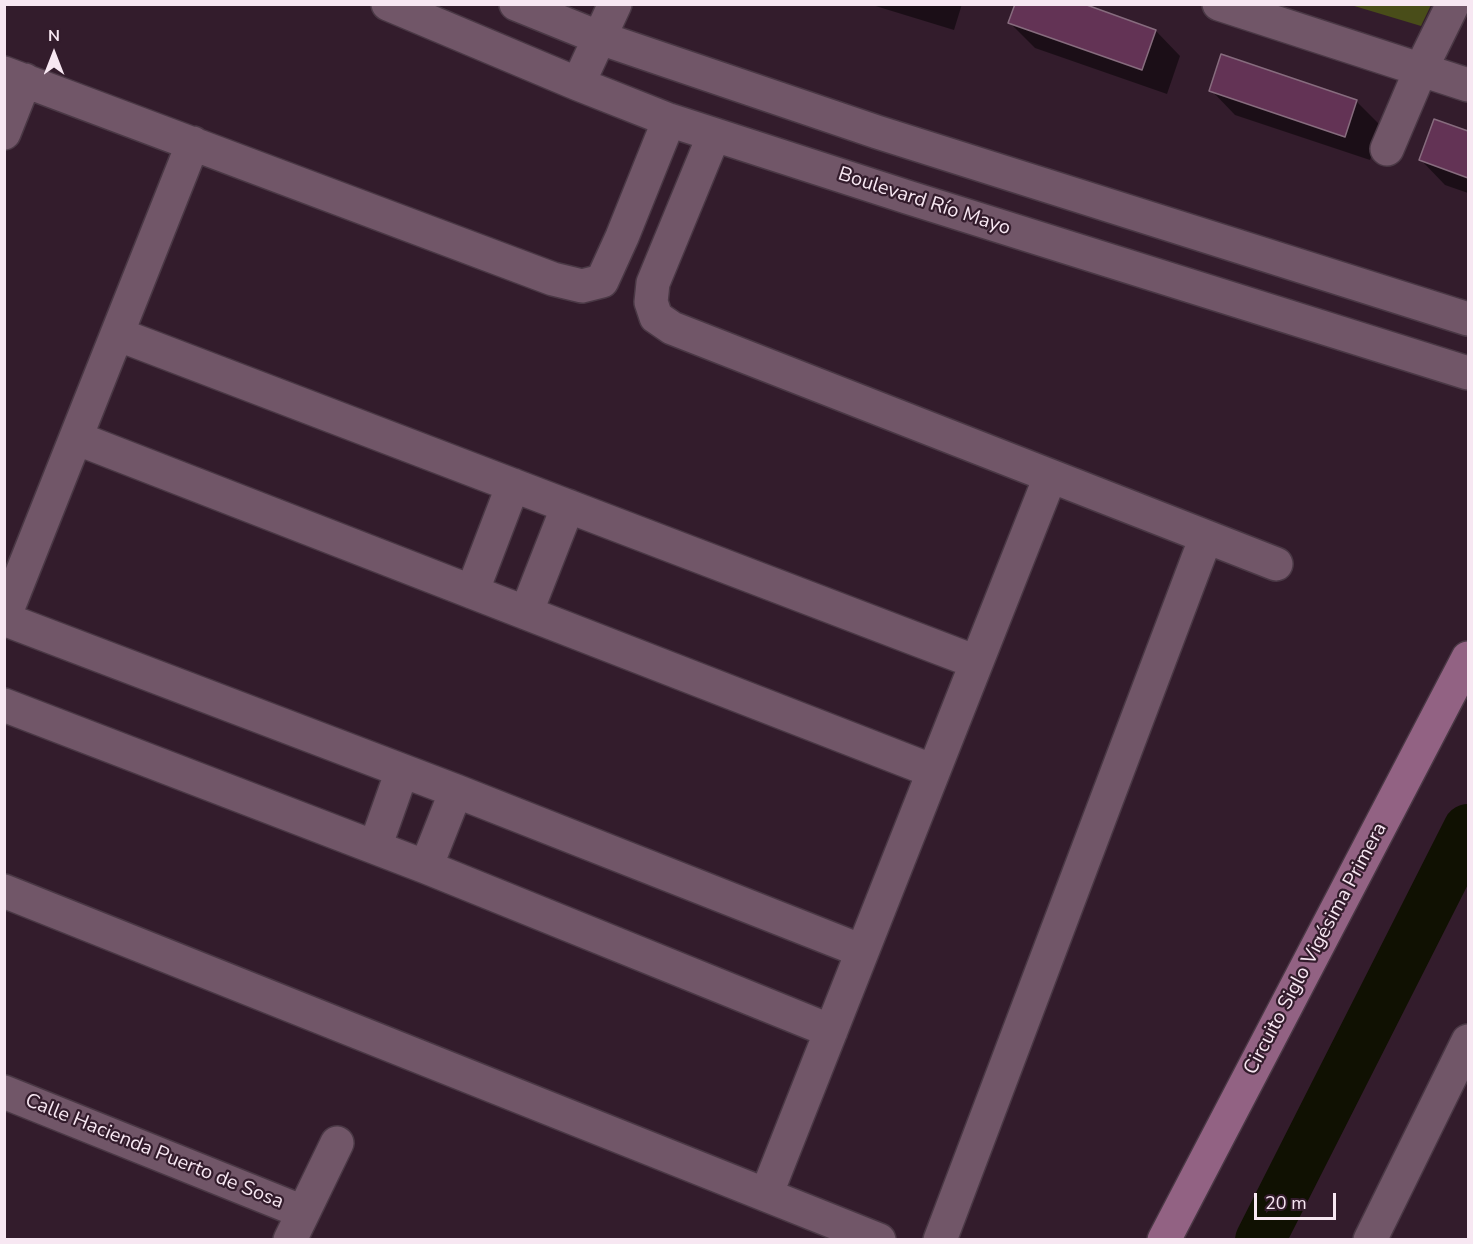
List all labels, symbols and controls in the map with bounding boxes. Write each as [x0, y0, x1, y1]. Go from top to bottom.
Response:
north arrow [24, 24, 84, 84]
text: N [48, 25, 60, 47]
street label: Boulevard Río Mayo [835, 163, 1013, 241]
street label: Circuito Siglo Vigésima Primera [1239, 819, 1393, 1079]
street label: Calle Hacienda Puerto de Sosa [21, 1089, 287, 1215]
scale bar [1257, 1181, 1340, 1219]
text: 20 m [1265, 1191, 1307, 1215]

